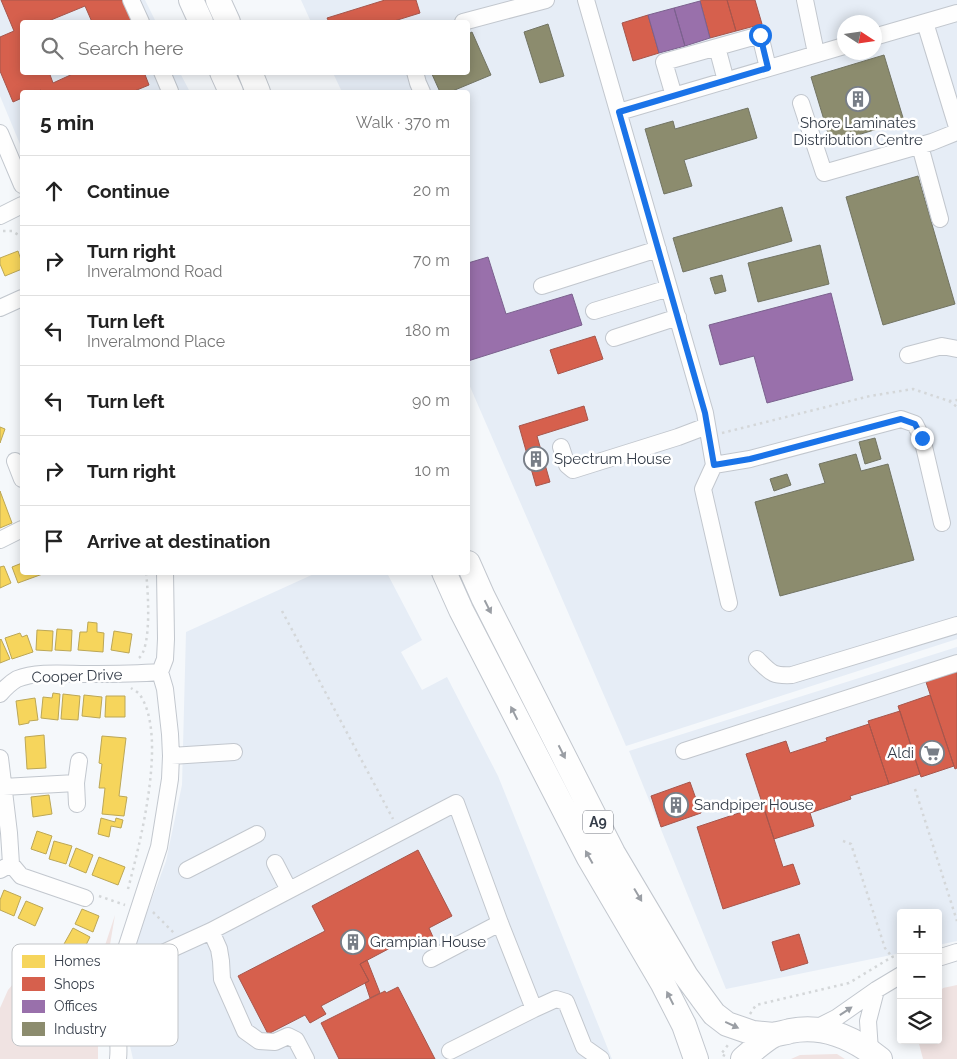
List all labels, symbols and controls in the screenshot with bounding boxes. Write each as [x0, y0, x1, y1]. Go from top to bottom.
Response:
north arrow [837, 15, 882, 60]
search box [20, 20, 470, 75]
route start [749, 24, 772, 47]
icon: search [38, 34, 66, 62]
text: Search here [78, 37, 184, 59]
building icon: Shore Laminates Distribution Centre [845, 86, 871, 112]
text: 5 min [40, 110, 94, 135]
text: Walk · 370 m [356, 113, 450, 132]
place label: Shore Laminates Distribution Centre [793, 114, 923, 149]
icon: ahead [40, 177, 68, 205]
text: Continue [87, 180, 170, 202]
text: 20 m [413, 181, 450, 200]
text: Turn right [87, 240, 176, 262]
icon: right [40, 247, 68, 275]
text: 70 m [413, 251, 450, 270]
text: Inveralmond Road [87, 262, 222, 281]
text: Turn left [87, 310, 164, 332]
icon: left [40, 317, 68, 345]
text: 180 m [405, 321, 450, 340]
text: Inveralmond Place [87, 332, 225, 351]
icon: left [40, 387, 68, 415]
text: Turn left [87, 390, 164, 412]
text: 90 m [412, 391, 450, 410]
route end [911, 427, 934, 450]
building icon: Spectrum House [523, 446, 549, 472]
place label: Spectrum House [554, 450, 671, 468]
icon: right [40, 457, 68, 485]
text: Turn right [87, 460, 176, 482]
text: 10 m [415, 461, 450, 480]
icon: arrive [40, 527, 68, 555]
text: Arrive at destination [87, 530, 271, 552]
one-way arrow [484, 600, 492, 614]
street label: Cooper Drive [31, 665, 123, 687]
one-way arrow [510, 706, 518, 720]
supermarket icon: Aldi [919, 740, 945, 766]
place label: Aldi [887, 744, 914, 762]
one-way arrow [558, 745, 566, 759]
building icon: Sandpiper House [663, 792, 689, 818]
place label: Sandpiper House [694, 796, 814, 814]
road number: A9 [583, 810, 613, 834]
one-way arrow [585, 850, 593, 865]
one-way arrow [634, 889, 643, 902]
map controls [897, 909, 942, 1044]
button: + [897, 909, 942, 954]
building icon: Grampian House [340, 929, 366, 955]
place label: Grampian House [370, 933, 486, 951]
legend [12, 944, 178, 1046]
text: Homes [54, 953, 101, 969]
button: − [897, 954, 942, 999]
text: Shops [54, 976, 95, 992]
one-way arrow [666, 991, 674, 1005]
text: Offices [54, 998, 98, 1014]
button: layers [897, 999, 942, 1044]
one-way arrow [839, 1006, 852, 1016]
text: Industry [54, 1021, 107, 1037]
one-way arrow [725, 1022, 739, 1030]

